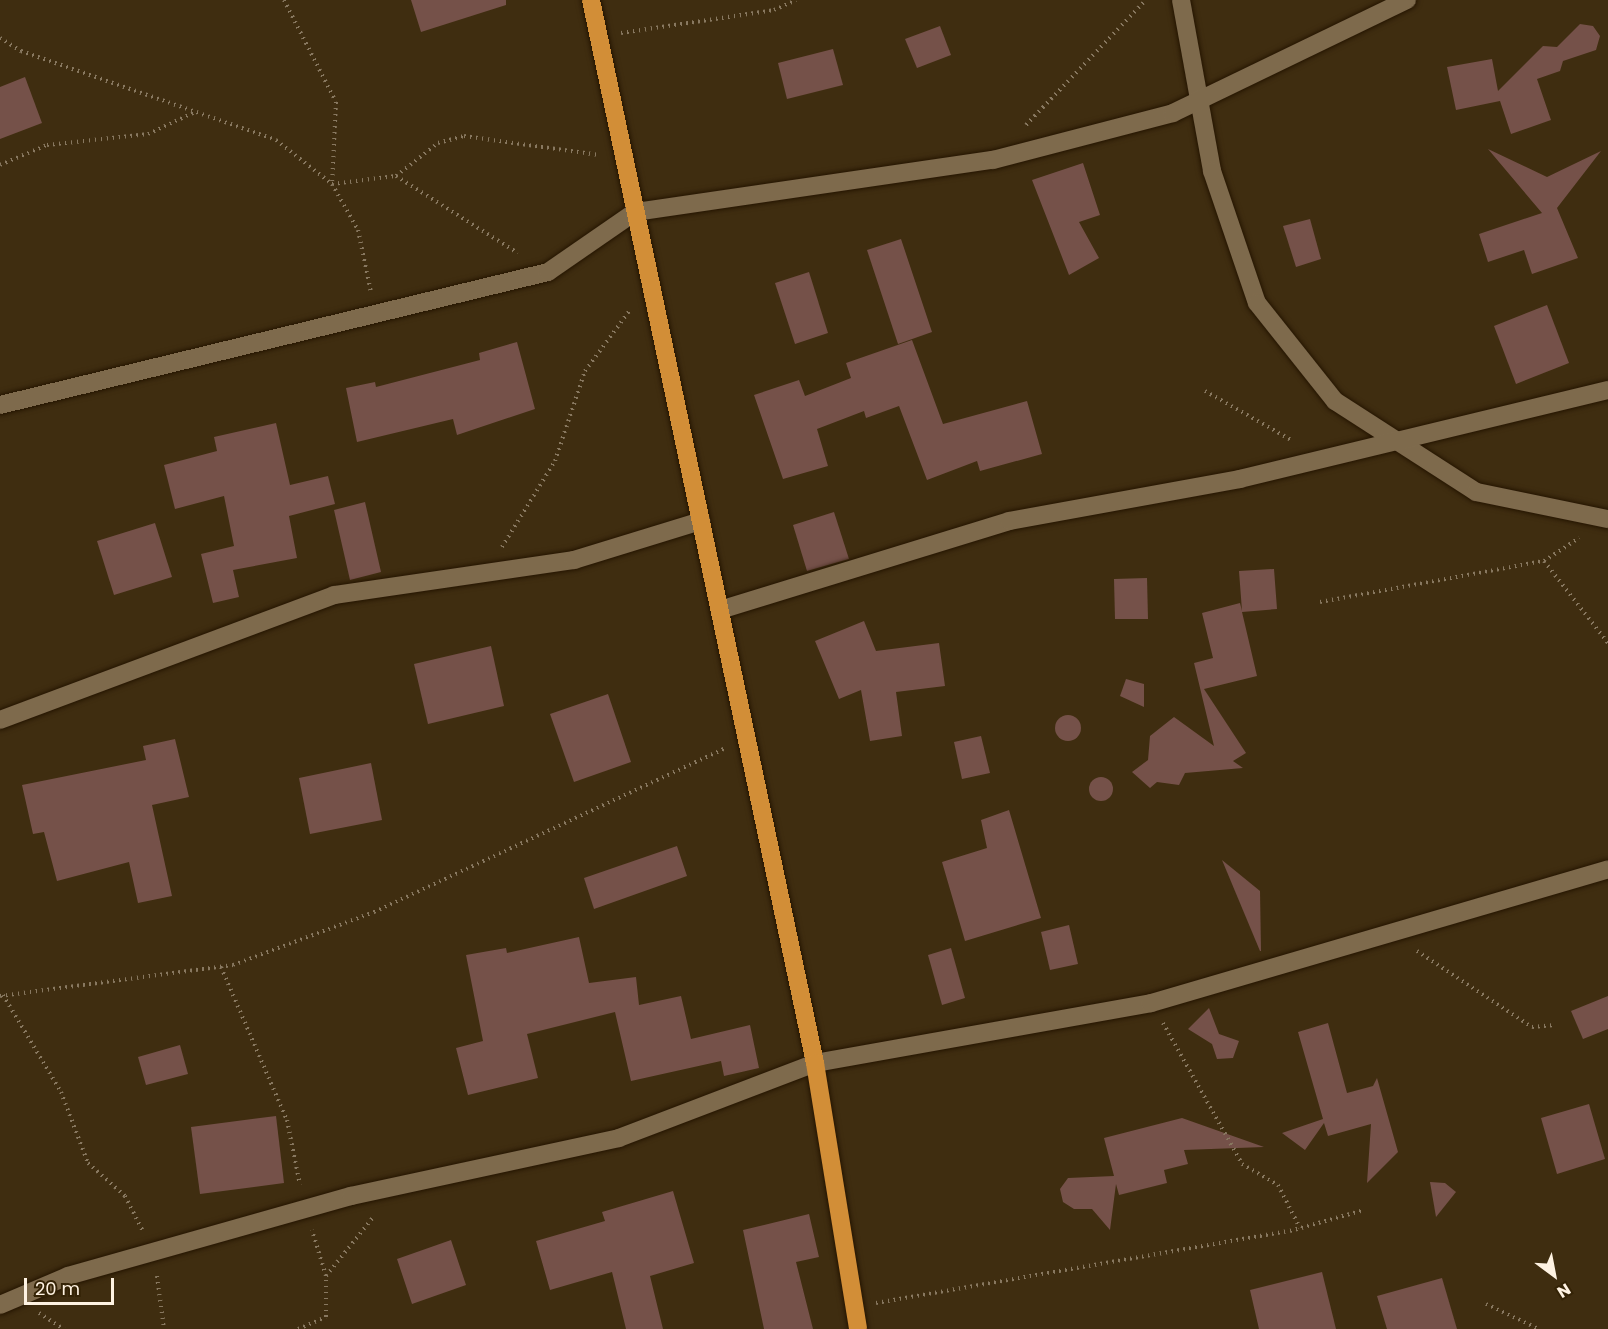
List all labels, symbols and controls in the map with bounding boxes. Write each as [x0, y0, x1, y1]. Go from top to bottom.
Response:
north arrow [1524, 1245, 1584, 1305]
scale bar [27, 1266, 117, 1304]
text: 20 m [35, 1276, 80, 1301]
text: N [1553, 1278, 1575, 1304]

